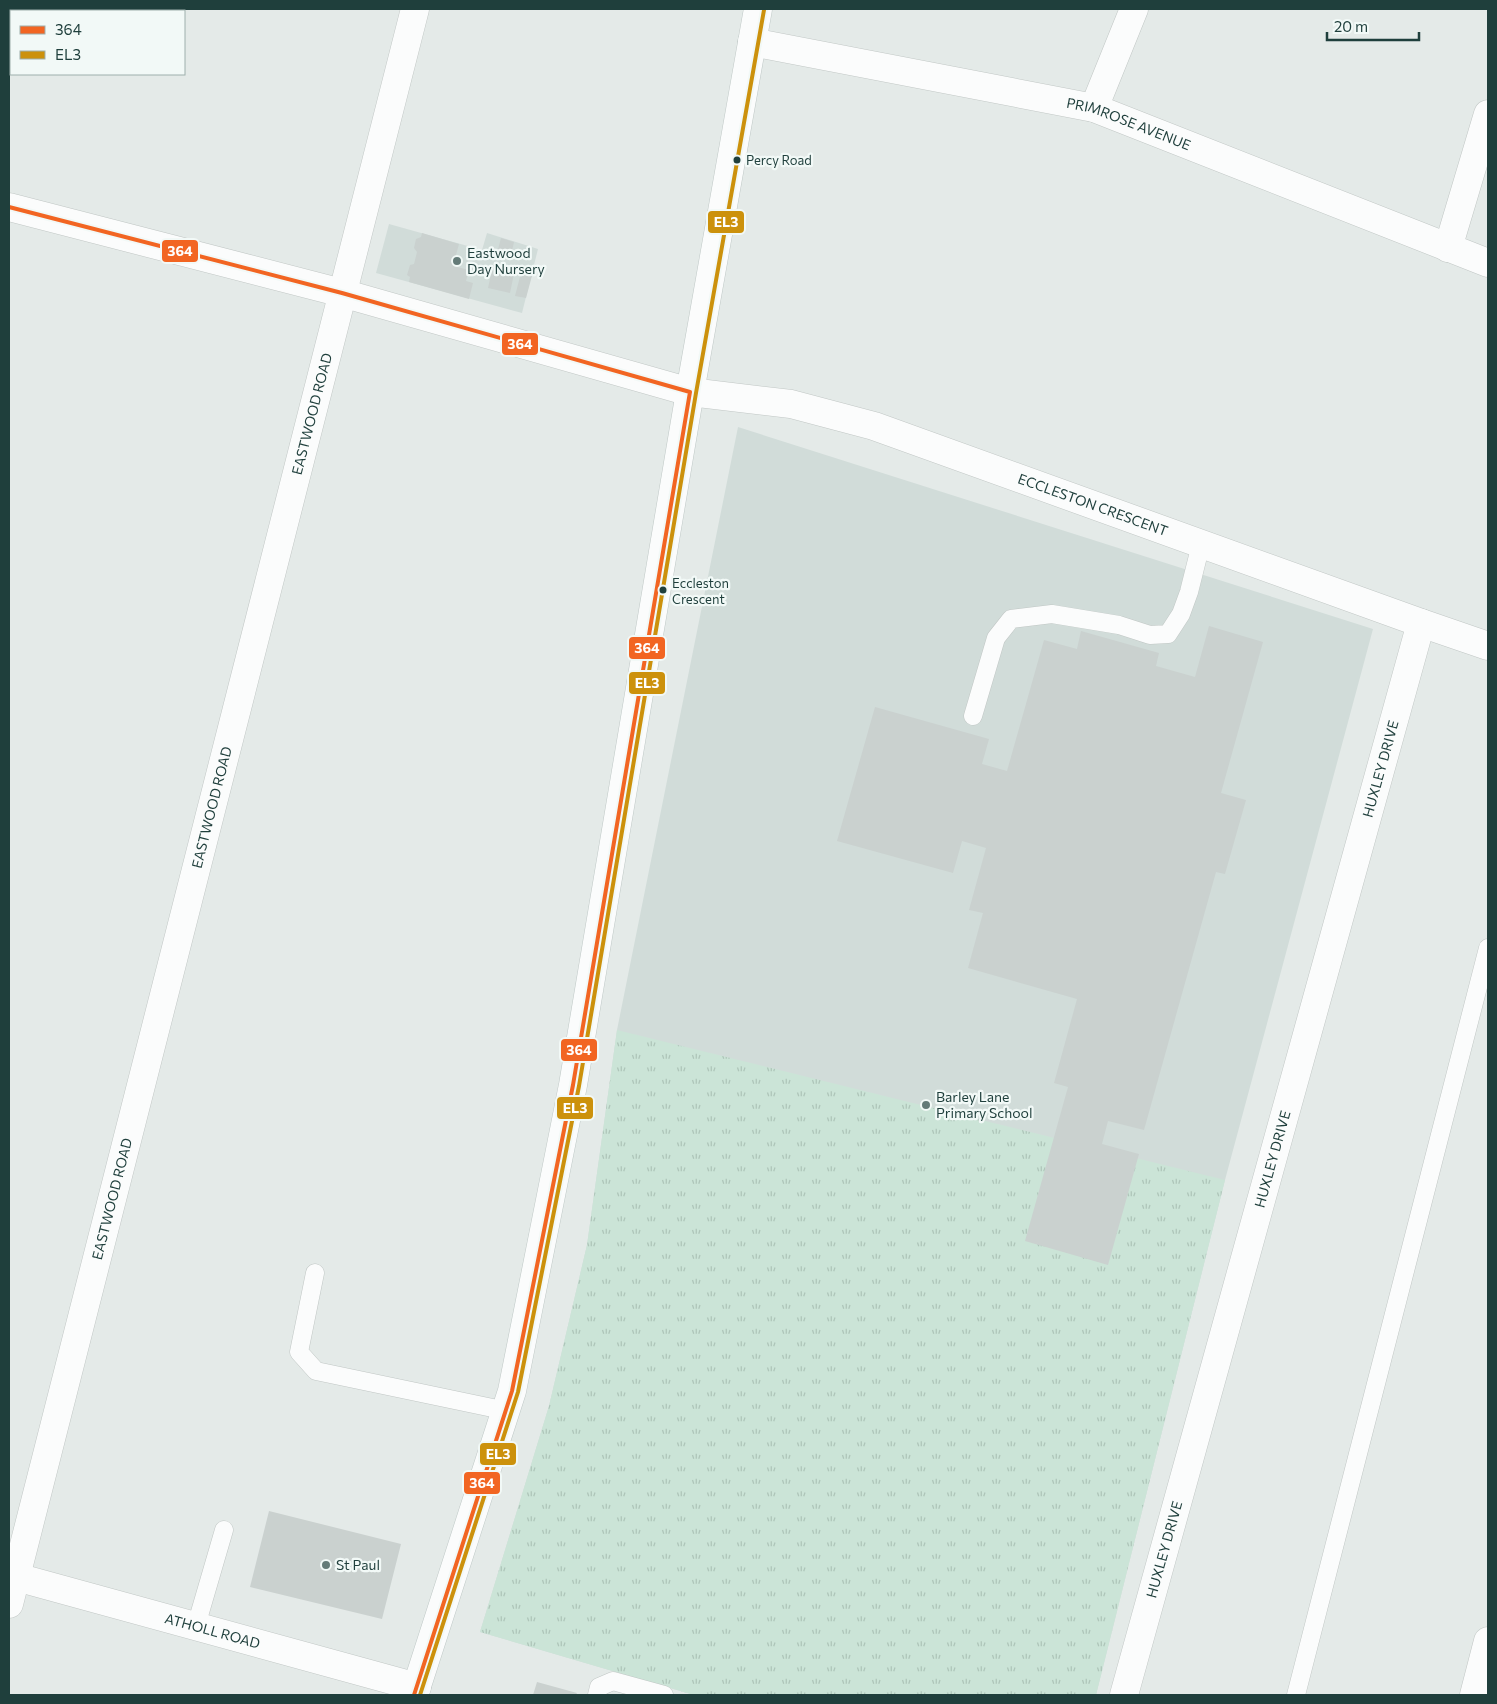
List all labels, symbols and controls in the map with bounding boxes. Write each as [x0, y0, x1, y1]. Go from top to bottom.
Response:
legend [10, 10, 185, 75]
scale bar [1327, 10, 1420, 42]
text: 20 m [1334, 17, 1368, 35]
text: 364 [55, 20, 82, 38]
text: EL3 [55, 45, 81, 63]
street label: PRIMROSE AVENUE [1065, 94, 1193, 153]
place label: Percy Road [746, 152, 812, 168]
marker: Percy Road [732, 155, 742, 165]
line badge: EL3 [707, 210, 745, 234]
text: EL3 [714, 213, 738, 230]
line badge: 364 [161, 239, 199, 263]
text: 364 [167, 242, 193, 259]
place label: Eastwood Day Nursery [467, 244, 545, 277]
marker: Eastwood Day Nursery [451, 255, 463, 267]
line badge: 364 [501, 332, 539, 356]
text: 364 [507, 335, 533, 352]
street label: EASTWOOD ROAD [288, 351, 335, 477]
street label: ECCLESTON CRESCENT [1016, 470, 1170, 539]
place label: Eccleston Crescent [672, 575, 729, 607]
marker: Eccleston Crescent [658, 585, 668, 595]
line badge: 364 [628, 636, 666, 660]
text: 364 [634, 639, 660, 656]
line badge: EL3 [628, 671, 666, 695]
text: EL3 [635, 674, 659, 691]
street label: HUXLEY DRIVE [1359, 718, 1402, 819]
street label: EASTWOOD ROAD [188, 745, 235, 870]
line badge: 364 [560, 1038, 598, 1062]
text: 364 [566, 1041, 592, 1058]
place label: Barley Lane Primary School [936, 1088, 1032, 1121]
line badge: EL3 [556, 1096, 594, 1120]
text: EL3 [563, 1099, 587, 1116]
marker: Barley Lane Primary School [920, 1099, 932, 1111]
street label: HUXLEY DRIVE [1250, 1109, 1294, 1209]
street label: EASTWOOD ROAD [88, 1136, 135, 1262]
line badge: EL3 [479, 1442, 517, 1466]
text: EL3 [486, 1445, 510, 1462]
line badge: 364 [463, 1471, 501, 1495]
text: 364 [469, 1474, 495, 1491]
street label: HUXLEY DRIVE [1142, 1499, 1185, 1600]
place label: St Paul [336, 1556, 380, 1573]
marker: St Paul [320, 1559, 332, 1571]
street label: ATHOLL ROAD [163, 1609, 262, 1652]

